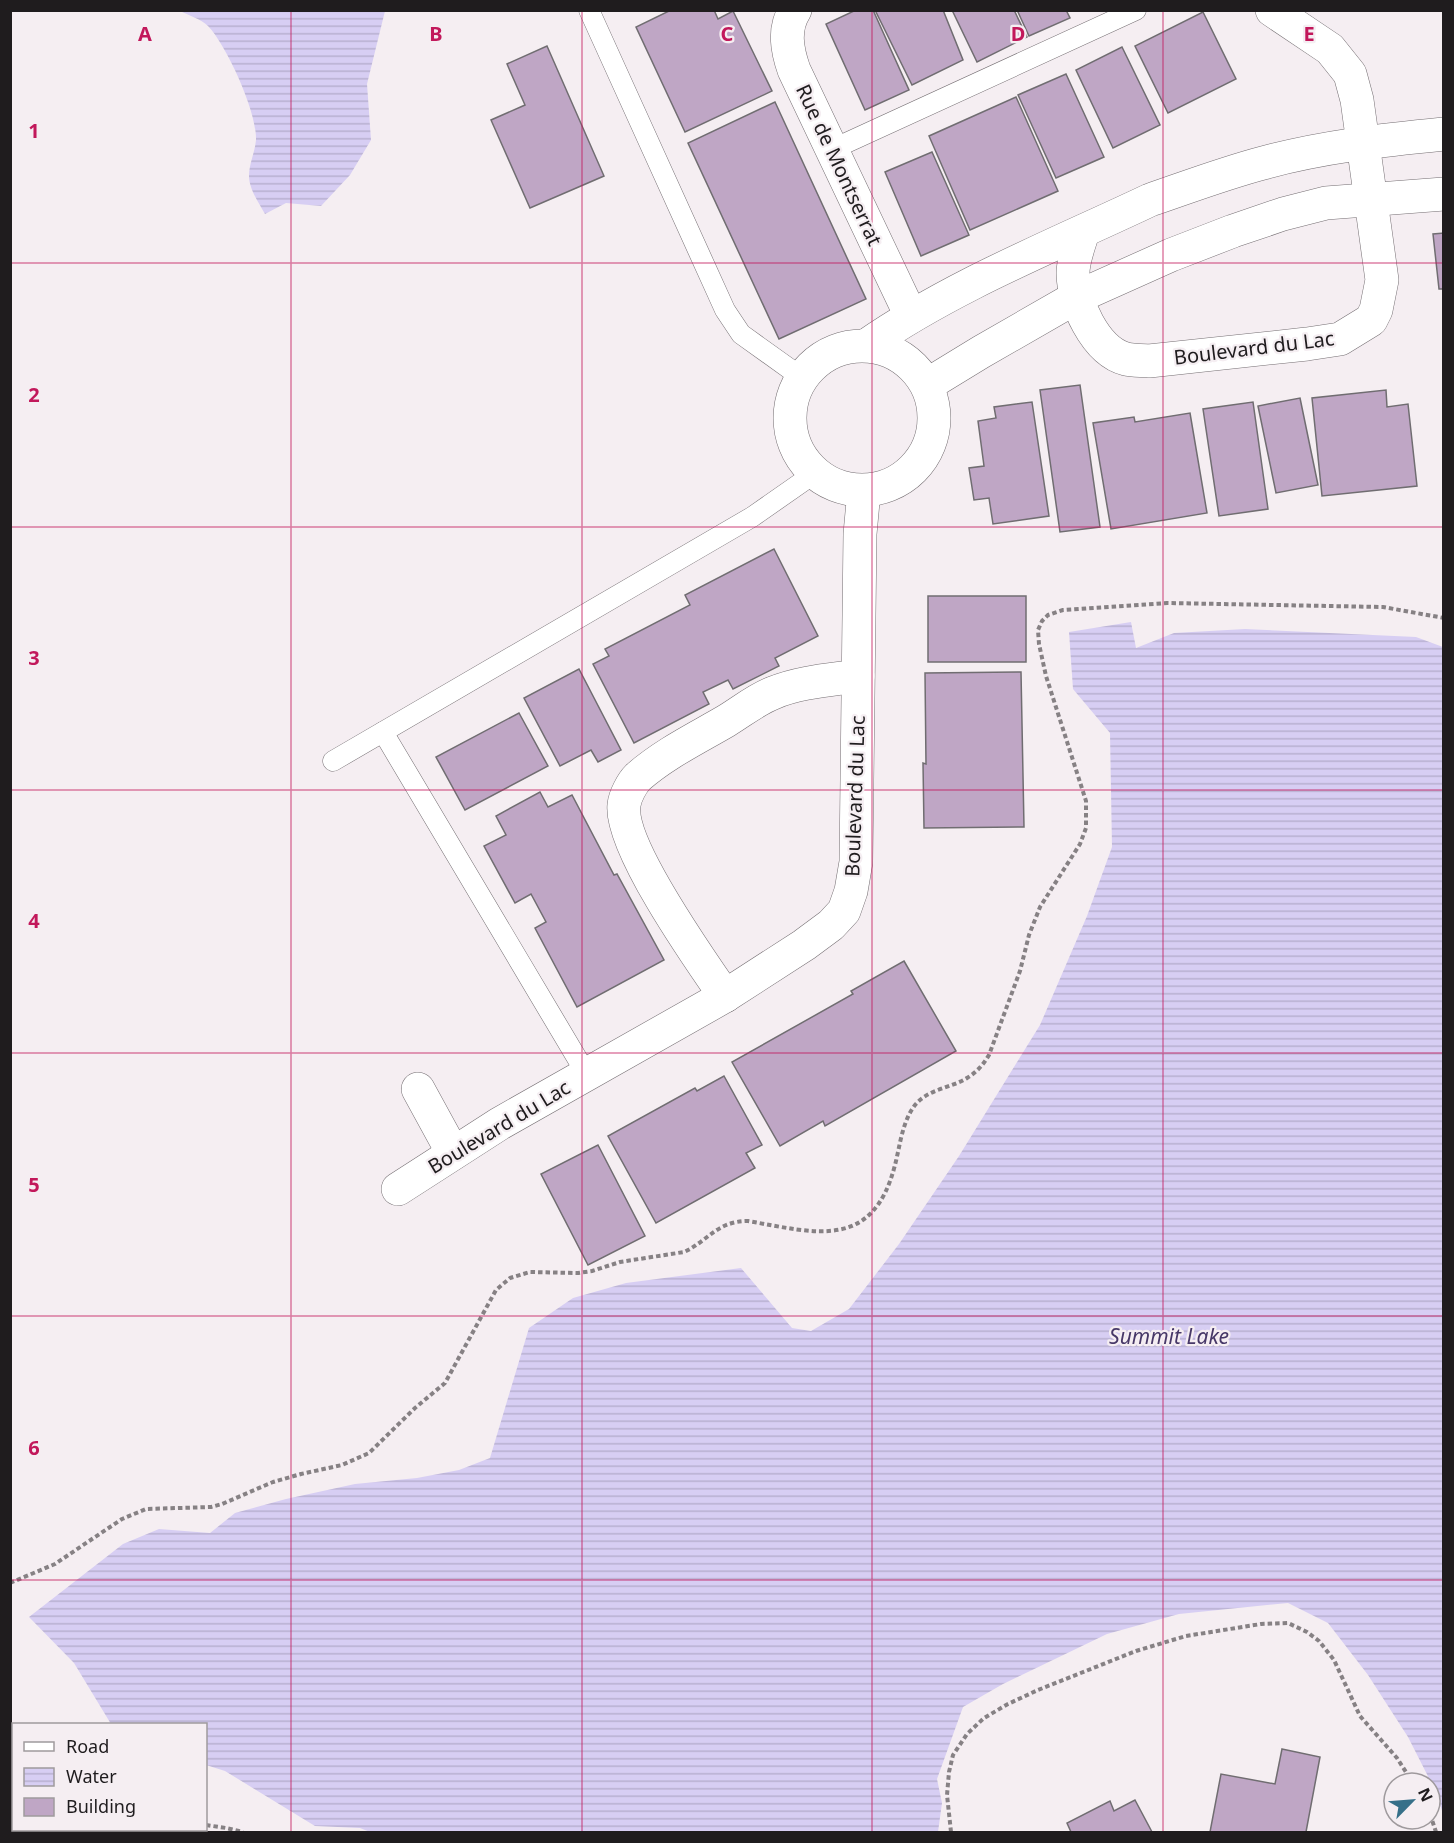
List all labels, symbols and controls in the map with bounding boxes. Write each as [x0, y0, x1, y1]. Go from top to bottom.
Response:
text: A [138, 20, 152, 47]
text: B [429, 20, 443, 47]
text: C [721, 20, 734, 47]
text: D [1011, 20, 1025, 47]
text: E [1303, 20, 1315, 47]
street label: Rue de Montserrat [790, 80, 889, 250]
text: 1 [28, 117, 40, 144]
street label: Boulevard du Lac [1172, 324, 1336, 371]
text: 2 [28, 381, 40, 408]
text: 3 [28, 644, 40, 671]
street label: Boulevard du Lac [838, 715, 871, 877]
text: 4 [28, 907, 40, 934]
street label: Boulevard du Lac [423, 1073, 575, 1180]
text: 5 [28, 1171, 40, 1198]
water label: Summit Lake [1109, 1322, 1229, 1350]
text: 6 [28, 1434, 40, 1461]
legend [12, 1723, 207, 1831]
text: Road [66, 1734, 109, 1758]
text: Water [66, 1764, 117, 1788]
north arrow [1382, 1771, 1442, 1831]
text: N [1413, 1784, 1438, 1805]
text: Building [66, 1794, 136, 1818]

